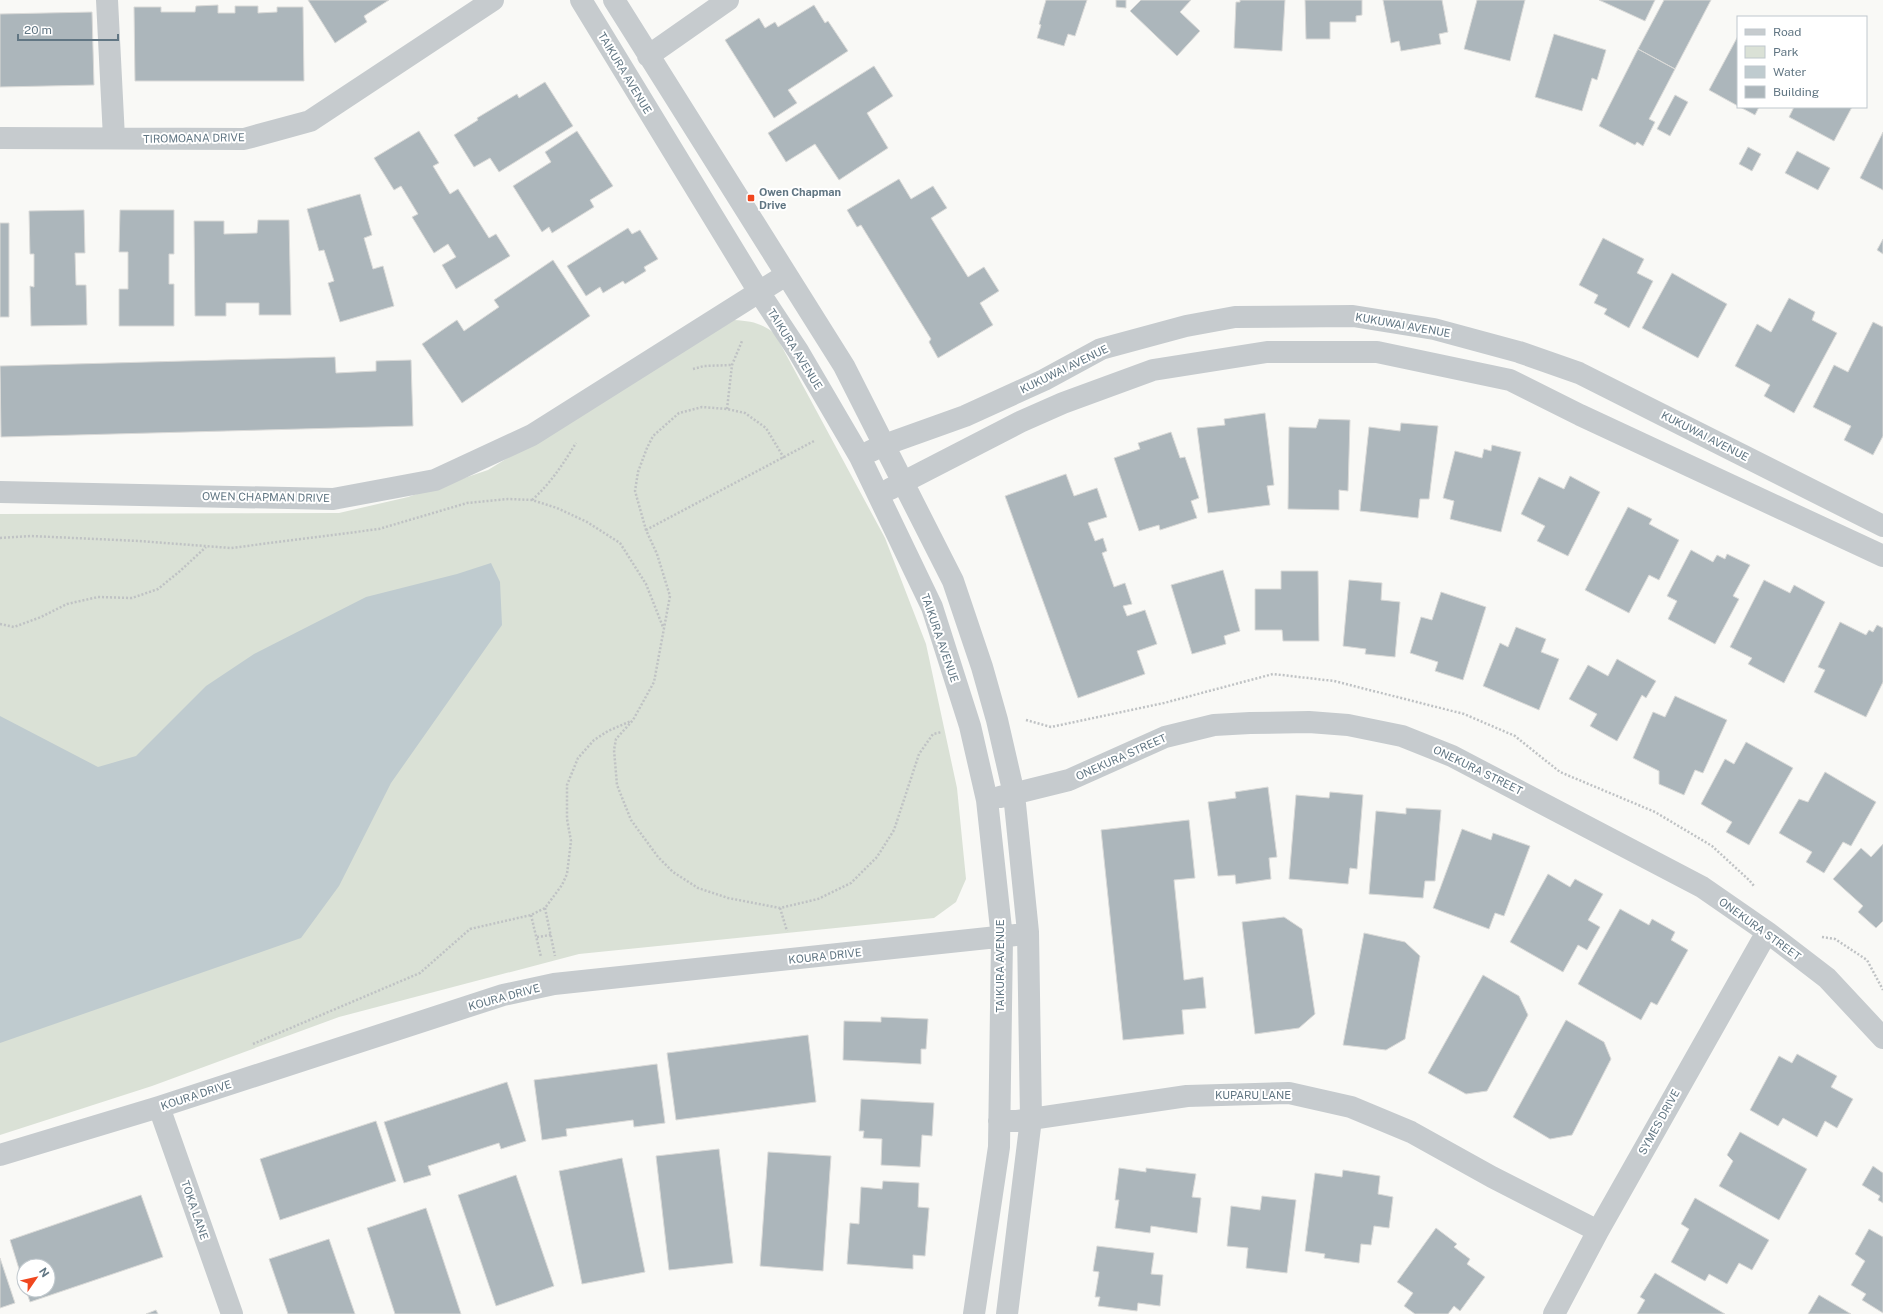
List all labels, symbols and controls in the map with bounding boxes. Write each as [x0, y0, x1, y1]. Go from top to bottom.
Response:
scale bar [18, 16, 118, 42]
legend [1737, 16, 1867, 108]
text: 20 m [24, 23, 52, 37]
text: Road [1773, 25, 1801, 39]
street label: TAIKURA AVENUE [596, 30, 654, 116]
text: Park [1773, 45, 1799, 59]
text: Water [1773, 65, 1807, 79]
text: Building [1773, 85, 1819, 99]
street label: TIROMOANA DRIVE [143, 131, 245, 145]
place label: Owen Chapman Drive [759, 186, 841, 211]
marker: Owen Chapman Drive [746, 193, 756, 203]
street label: TAIKURA AVENUE [765, 306, 825, 392]
street label: KUKUWAI AVENUE [1354, 311, 1452, 339]
street label: KUKUWAI AVENUE [1018, 342, 1110, 396]
street label: KUKUWAI AVENUE [1659, 409, 1751, 463]
street label: OWEN CHAPMAN DRIVE [202, 490, 330, 504]
street label: TAIKURA AVENUE [919, 592, 961, 684]
street label: ONEKURA STREET [1074, 731, 1169, 782]
street label: ONEKURA STREET [1431, 743, 1525, 797]
street label: ONEKURA STREET [1717, 895, 1803, 963]
street label: TAIKURA AVENUE [994, 919, 1006, 1013]
street label: KOURA DRIVE [788, 946, 862, 966]
street label: KOURA DRIVE [467, 982, 541, 1012]
street label: KOURA DRIVE [159, 1078, 233, 1112]
street label: SYMES DRIVE [1636, 1087, 1682, 1157]
street label: KUPARU LANE [1215, 1089, 1291, 1101]
street label: TOKA LANE [179, 1179, 211, 1241]
north arrow [16, 1258, 56, 1298]
text: N [37, 1265, 52, 1279]

